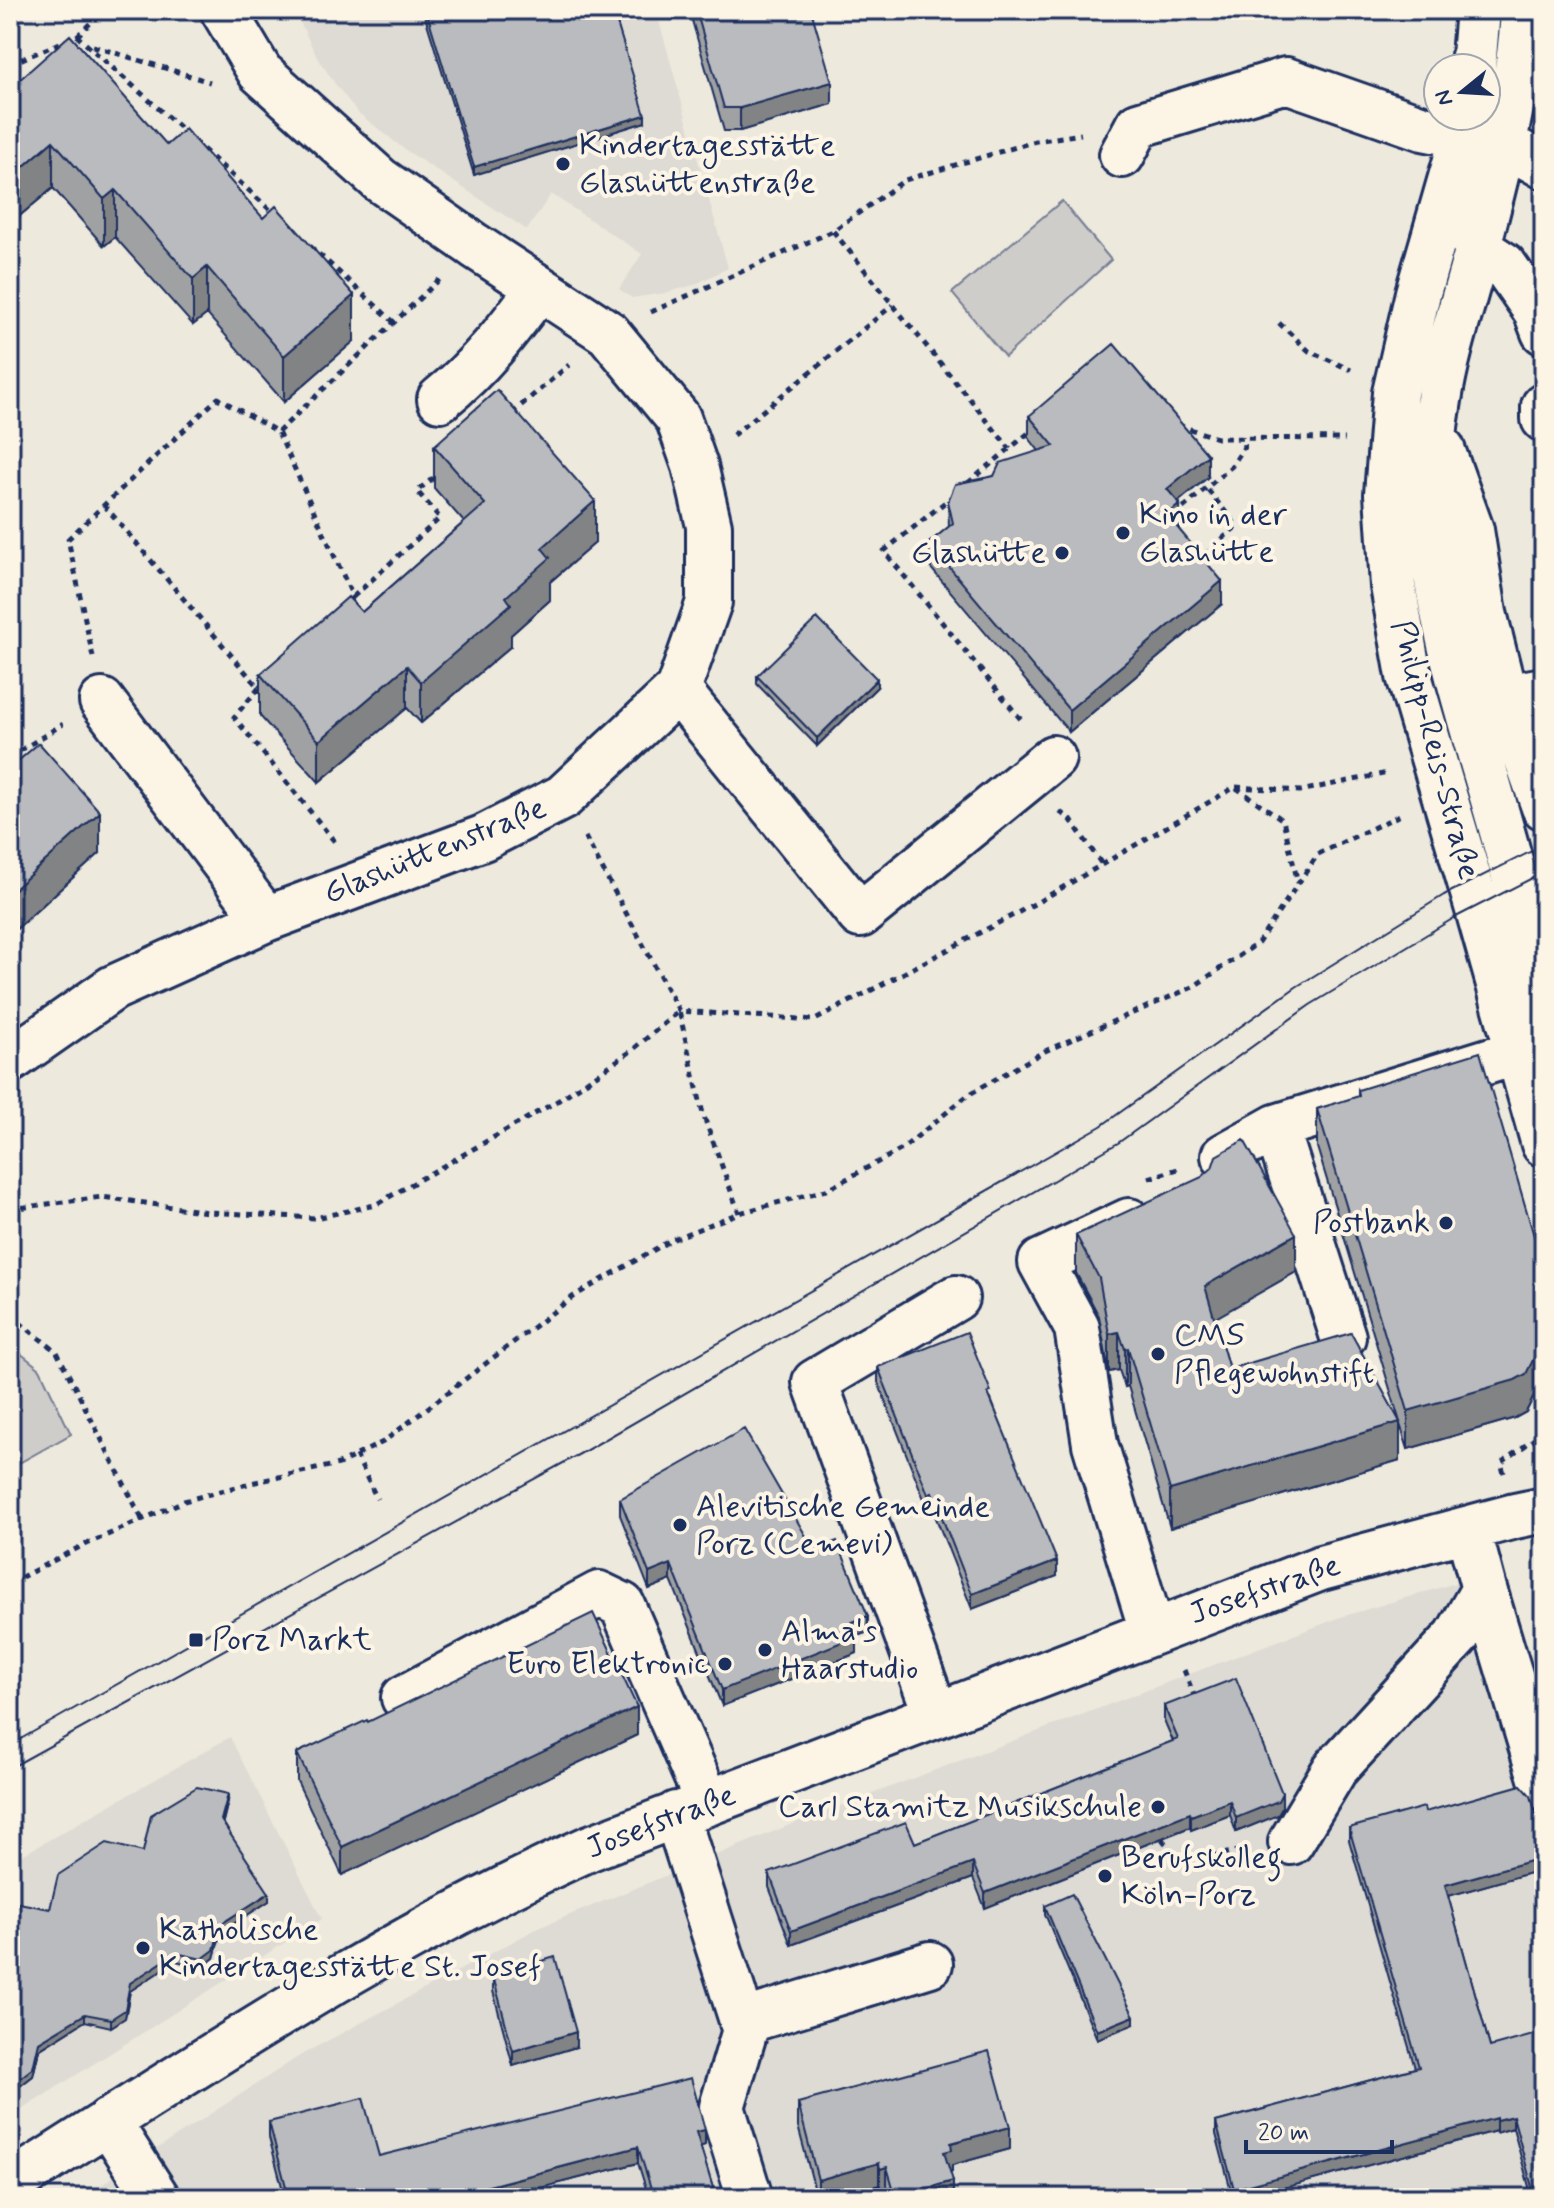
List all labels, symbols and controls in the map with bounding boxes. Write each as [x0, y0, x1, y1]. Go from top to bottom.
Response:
north arrow [1422, 52, 1502, 132]
text: N [1429, 86, 1460, 109]
place label: Kindertagesstätte Glashüttenstraße [579, 125, 835, 204]
marker: Kindertagesstätte Glashüttenstraße [554, 155, 572, 173]
place label: Kino in der Glashütte [1139, 494, 1287, 573]
marker: Kino in der Glashütte [1114, 524, 1132, 542]
place label: Glashütte [911, 532, 1046, 574]
marker: Glashütte [1053, 544, 1071, 562]
street label: Philipp-Reis-Straße [1380, 616, 1490, 884]
street label: Glashüttenstraße [317, 787, 553, 915]
place label: Postbank [1313, 1202, 1430, 1244]
marker: Postbank [1437, 1214, 1455, 1232]
place label: CMS Pflegewohnstift [1174, 1315, 1374, 1394]
marker: CMS Pflegewohnstift [1149, 1345, 1167, 1363]
place label: Alevitische Gemeinde Porz (Cemevi) [696, 1486, 990, 1565]
marker: Alevitische Gemeinde Porz (Cemevi) [671, 1516, 689, 1534]
street label: Josefstraße [1184, 1545, 1346, 1635]
place label: Alma's Haarstudio [781, 1611, 918, 1690]
place label: Porz Markt [212, 1619, 372, 1661]
marker: Porz Markt [187, 1631, 205, 1649]
marker: Alma's Haarstudio [756, 1641, 774, 1659]
place label: Euro Elektronic [506, 1643, 709, 1685]
marker: Euro Elektronic [716, 1655, 734, 1673]
street label: Josefstraße [580, 1774, 742, 1870]
place label: Carl Stamitz Musikschule [778, 1786, 1142, 1828]
marker: Carl Stamitz Musikschule [1149, 1798, 1167, 1816]
place label: Berufskolleg Köln-Porz [1121, 1837, 1282, 1916]
marker: Berufskolleg Köln-Porz [1096, 1867, 1114, 1885]
place label: Katholische Kindertagesstätte St. Josef [159, 1909, 541, 1990]
marker: Katholische Kindertagesstätte St. Josef [134, 1939, 152, 1957]
scale bar [1246, 2104, 1392, 2154]
text: 20 m [1258, 2118, 1309, 2149]

